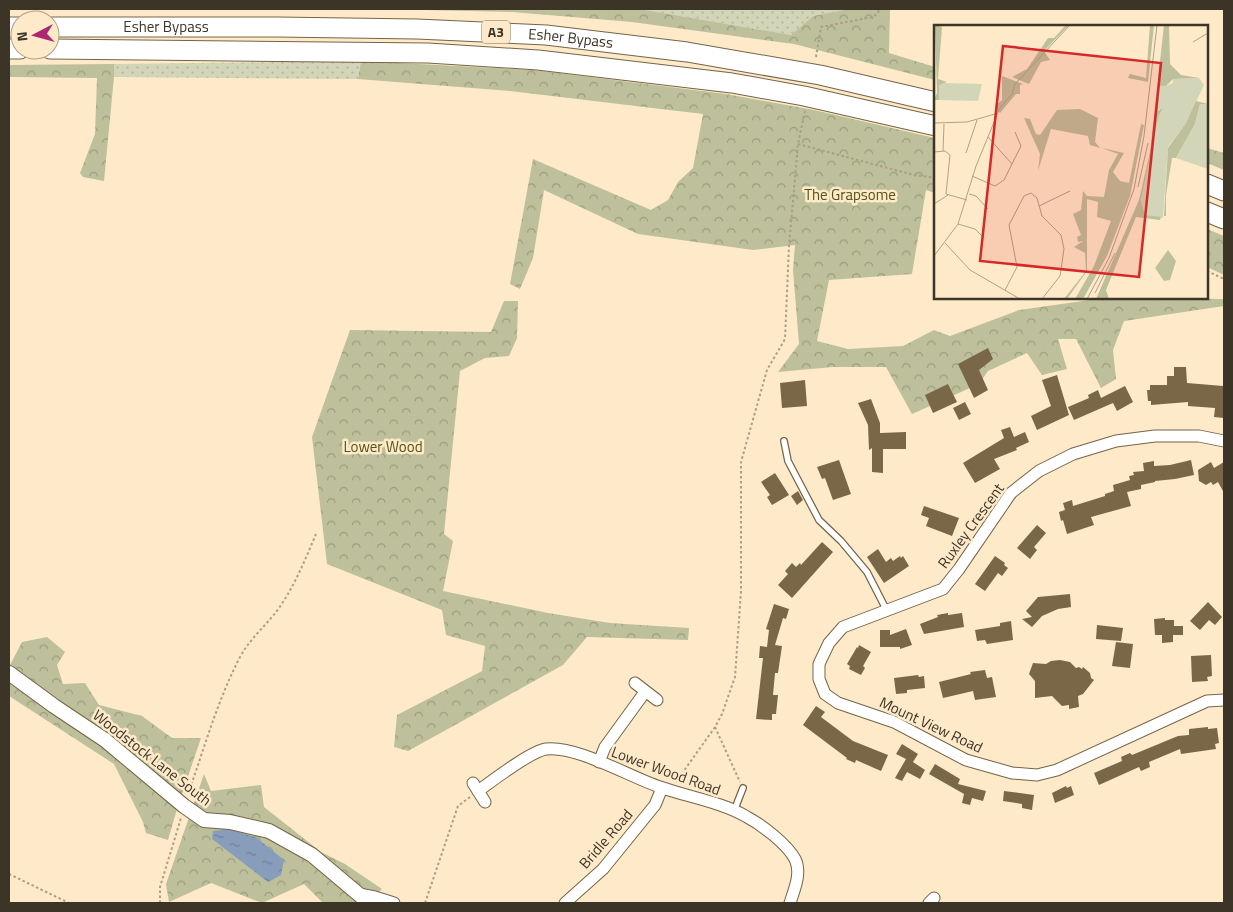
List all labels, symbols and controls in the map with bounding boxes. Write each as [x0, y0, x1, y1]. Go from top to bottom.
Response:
north arrow [10, 10, 60, 60]
street label: Esher Bypass [123, 15, 209, 38]
road number: A3 [482, 21, 510, 44]
street label: Esher Bypass [528, 22, 614, 54]
inset map [934, 25, 1208, 299]
text: N [11, 30, 33, 42]
park label: The Grapsome [804, 183, 896, 206]
park label: Lower Wood [343, 435, 423, 458]
street label: Ruxley Crescent [932, 478, 1010, 573]
street label: Mount View Road [876, 691, 987, 759]
street label: Woodstock Lane South [88, 704, 216, 811]
street label: Lower Wood Road [608, 740, 724, 801]
street label: Bridle Road [573, 804, 638, 874]

